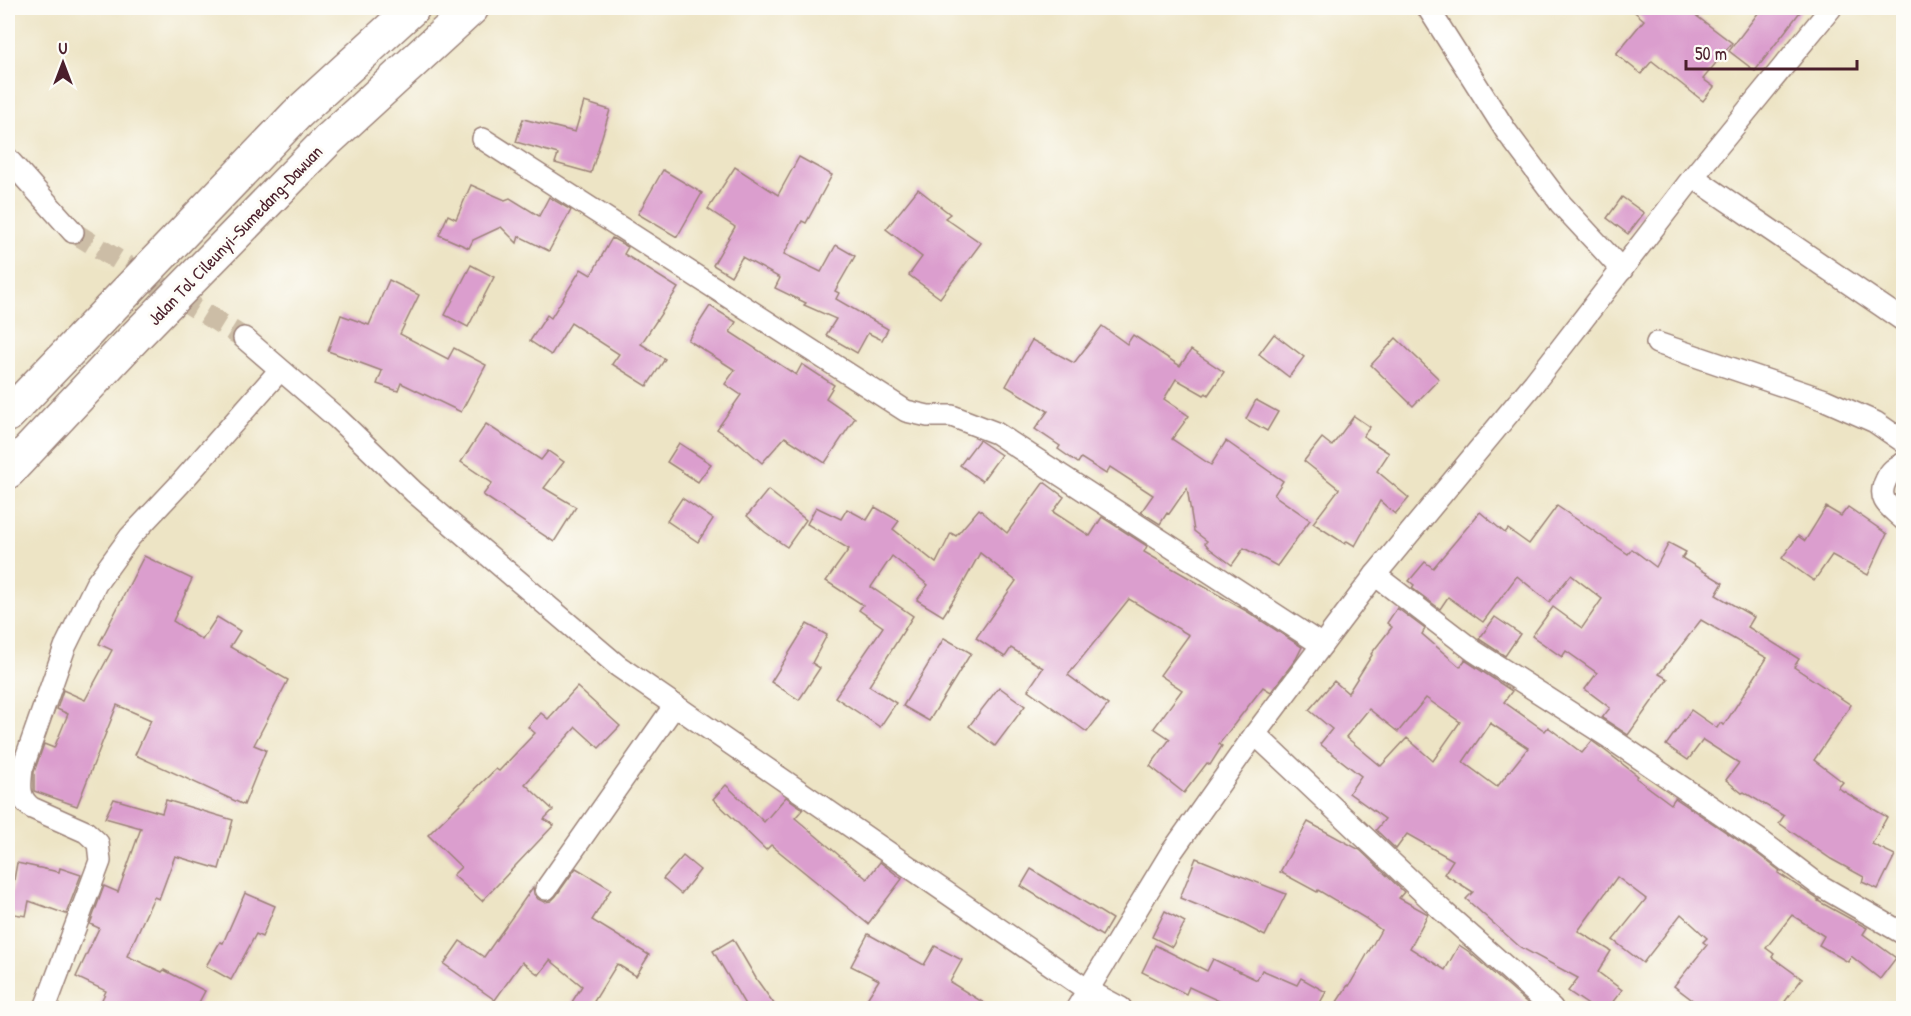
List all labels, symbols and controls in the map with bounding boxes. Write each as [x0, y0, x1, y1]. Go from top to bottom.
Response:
north arrow [33, 33, 93, 93]
scale bar [1686, 33, 1857, 71]
text: U [59, 37, 68, 59]
text: 50 m [1695, 41, 1727, 66]
street label: Jalan Tol Cileunyi–Sumedang–Dawuan [142, 139, 328, 331]

